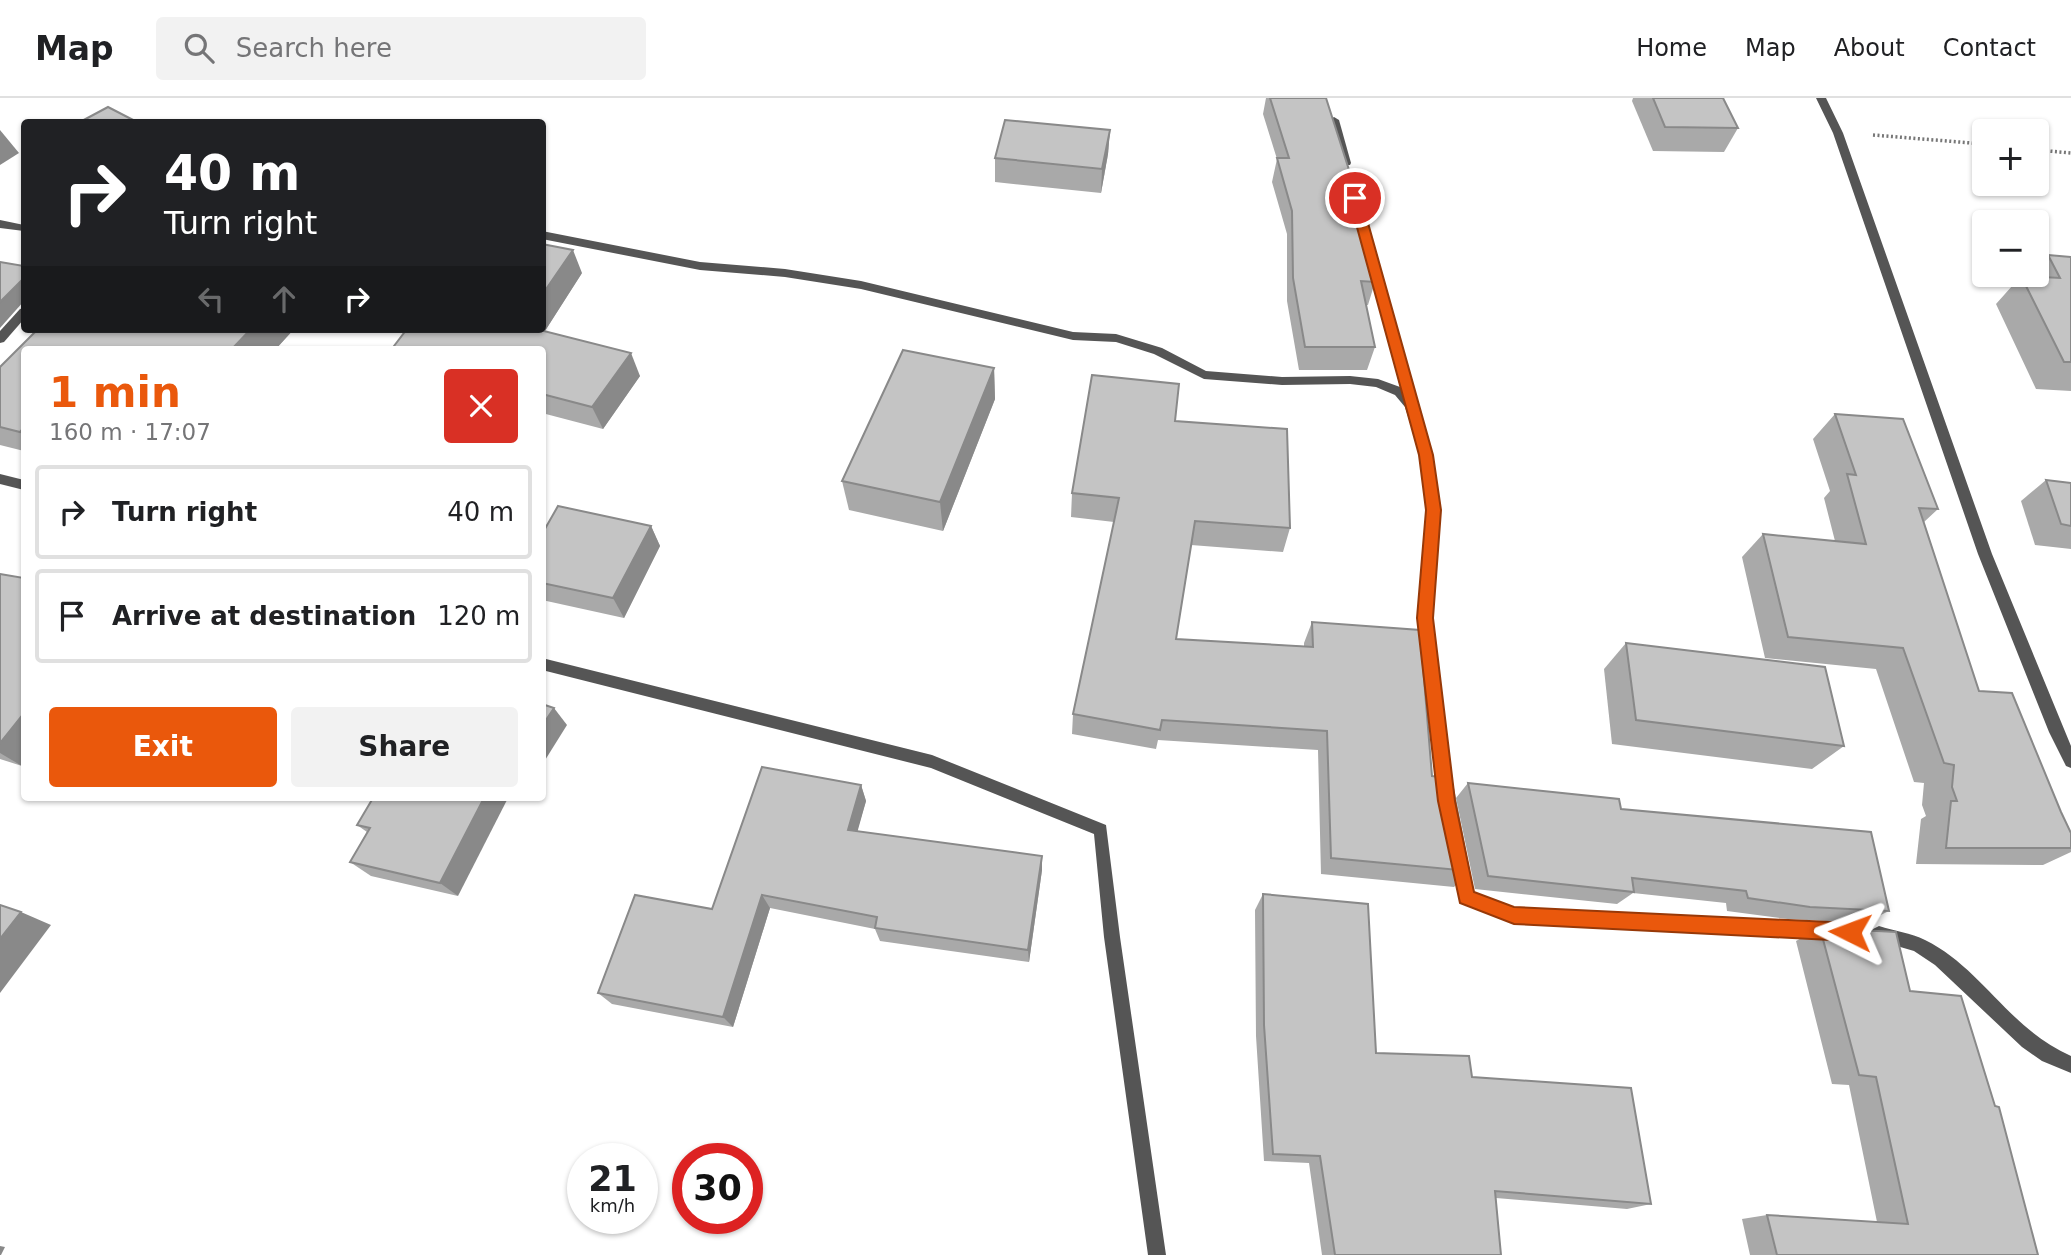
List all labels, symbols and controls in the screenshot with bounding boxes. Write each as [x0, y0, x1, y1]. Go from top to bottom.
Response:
search box [156, 17, 646, 80]
text: Map [35, 29, 114, 68]
icon: search [180, 29, 218, 67]
text: Search here [236, 33, 392, 63]
text: Home [1636, 34, 1707, 62]
text: Map [1745, 34, 1796, 62]
text: About [1834, 34, 1905, 62]
text: Contact [1943, 34, 2036, 62]
map controls [1972, 119, 2049, 287]
button: + [1972, 119, 2049, 196]
text: 40 m [164, 145, 300, 202]
icon: right [49, 147, 140, 238]
pin [1325, 168, 1385, 228]
icon: arrive [1336, 179, 1374, 217]
text: Turn right [164, 204, 317, 242]
button: − [1972, 210, 2049, 287]
icon: left [192, 280, 230, 318]
icon: ahead [265, 280, 303, 318]
icon: right [338, 280, 376, 318]
text: 1 min [49, 368, 181, 417]
button: close [444, 369, 518, 443]
text: 160 m · 17:07 [49, 419, 211, 445]
icon: right [53, 493, 91, 531]
text: Turn right [112, 497, 257, 527]
text: 40 m [447, 497, 514, 527]
icon: arrive [53, 597, 91, 635]
text: Arrive at destination [112, 601, 416, 631]
text: 120 m [437, 601, 520, 631]
button: Exit [49, 707, 277, 787]
button: Share [291, 707, 518, 787]
position arrow [1813, 895, 1887, 969]
speed limit sign: 30 [672, 1143, 763, 1234]
text: 21 [588, 1159, 637, 1199]
text: km/h [590, 1195, 635, 1216]

